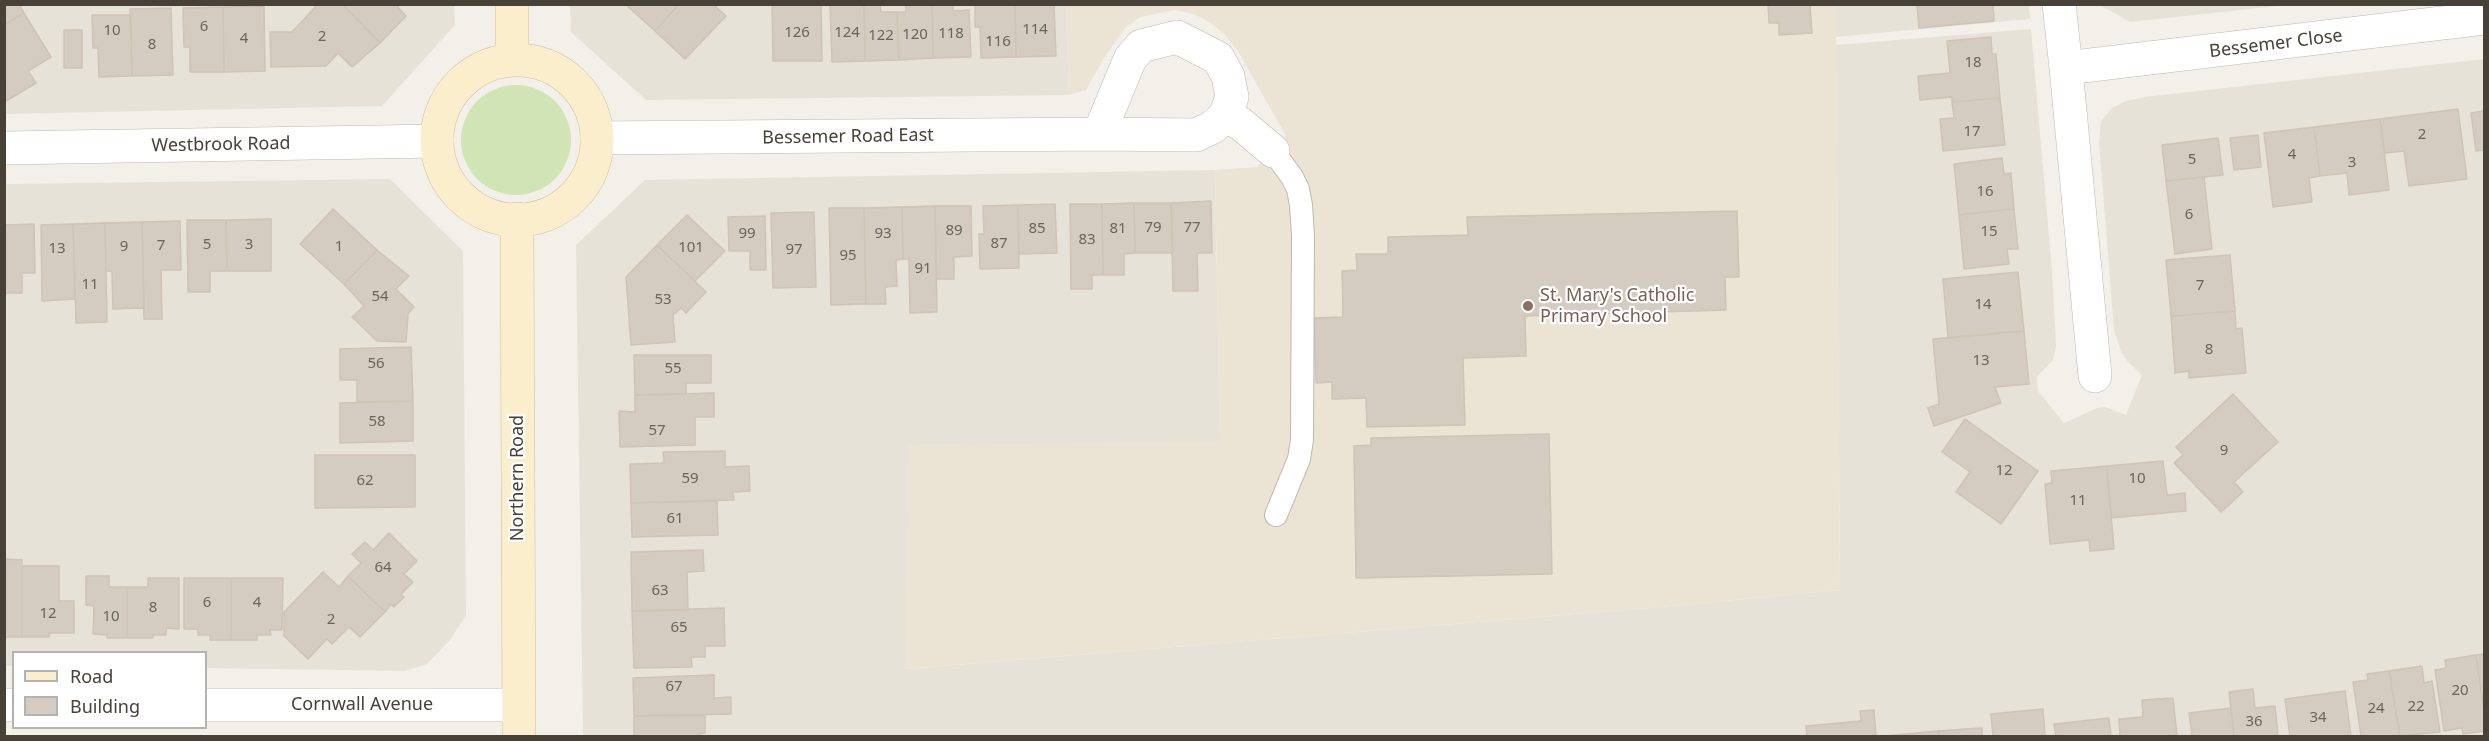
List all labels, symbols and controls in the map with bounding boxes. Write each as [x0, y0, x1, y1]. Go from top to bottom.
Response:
house number: 6 [200, 18, 208, 36]
house number: 114 [1022, 21, 1048, 39]
house number: 10 [103, 22, 121, 40]
house number: 126 [784, 24, 810, 42]
house number: 124 [834, 24, 860, 42]
house number: 118 [938, 25, 964, 43]
street label: Bessemer Close [2208, 25, 2344, 63]
house number: 120 [902, 26, 928, 44]
house number: 122 [868, 27, 894, 45]
house number: 2 [318, 28, 326, 46]
house number: 4 [240, 30, 248, 48]
house number: 116 [985, 33, 1011, 51]
house number: 8 [148, 36, 156, 54]
house number: 18 [1964, 54, 1982, 72]
house number: 17 [1963, 123, 1981, 141]
street label: Bessemer Road East [762, 125, 934, 149]
house number: 2 [2418, 126, 2426, 144]
street label: Westbrook Road [151, 133, 291, 157]
house number: 4 [2288, 146, 2296, 164]
house number: 5 [2188, 151, 2196, 169]
house number: 3 [2348, 154, 2356, 172]
house number: 16 [1976, 183, 1994, 201]
house number: 6 [2185, 206, 2193, 224]
house number: 79 [1144, 219, 1162, 237]
house number: 77 [1183, 219, 1201, 237]
house number: 85 [1028, 220, 1046, 238]
house number: 81 [1109, 220, 1127, 238]
house number: 89 [945, 222, 963, 240]
house number: 15 [1980, 223, 1998, 241]
house number: 99 [738, 225, 756, 243]
house number: 93 [874, 225, 892, 243]
house number: 83 [1078, 231, 1096, 249]
house number: 87 [990, 235, 1008, 253]
house number: 5 [203, 236, 211, 254]
house number: 3 [245, 236, 253, 254]
house number: 7 [157, 237, 165, 255]
house number: 9 [120, 238, 128, 256]
house number: 1 [335, 238, 343, 256]
house number: 101 [678, 239, 704, 257]
house number: 13 [48, 240, 66, 258]
house number: 97 [785, 241, 803, 259]
house number: 95 [839, 247, 857, 265]
house number: 91 [914, 260, 932, 278]
house number: 11 [81, 276, 99, 294]
house number: 7 [2196, 277, 2204, 295]
place label: St. Mary's Catholic Primary School [1540, 285, 1694, 328]
house number: 54 [371, 288, 389, 306]
house number: 53 [654, 291, 672, 309]
house number: 14 [1974, 296, 1992, 314]
marker: St. Mary's Catholic Primary School [1521, 299, 1535, 313]
house number: 8 [2205, 341, 2213, 359]
house number: 13 [1972, 352, 1990, 370]
house number: 56 [367, 355, 385, 373]
house number: 55 [664, 360, 682, 378]
house number: 58 [368, 413, 386, 431]
street label: Northern Road [507, 415, 529, 541]
house number: 57 [648, 422, 666, 440]
house number: 9 [2220, 442, 2228, 460]
house number: 12 [1995, 462, 2013, 480]
house number: 59 [681, 470, 699, 488]
house number: 10 [2128, 470, 2146, 488]
house number: 62 [356, 472, 374, 490]
house number: 11 [2069, 492, 2087, 510]
house number: 61 [666, 510, 684, 528]
house number: 64 [374, 559, 392, 577]
house number: 63 [651, 582, 669, 600]
house number: 6 [203, 594, 211, 612]
house number: 4 [253, 594, 261, 612]
house number: 8 [149, 599, 157, 617]
house number: 12 [39, 605, 57, 623]
house number: 10 [102, 608, 120, 626]
house number: 2 [327, 611, 335, 629]
house number: 65 [670, 619, 688, 637]
legend [12, 651, 207, 729]
text: Road [70, 664, 113, 688]
house number: 67 [665, 678, 683, 696]
house number: 20 [2451, 682, 2469, 700]
text: Building [70, 694, 140, 718]
street label: Cornwall Avenue [291, 694, 433, 716]
house number: 22 [2407, 698, 2425, 716]
house number: 24 [2367, 700, 2385, 718]
house number: 34 [2309, 709, 2327, 727]
house number: 36 [2245, 713, 2263, 731]

